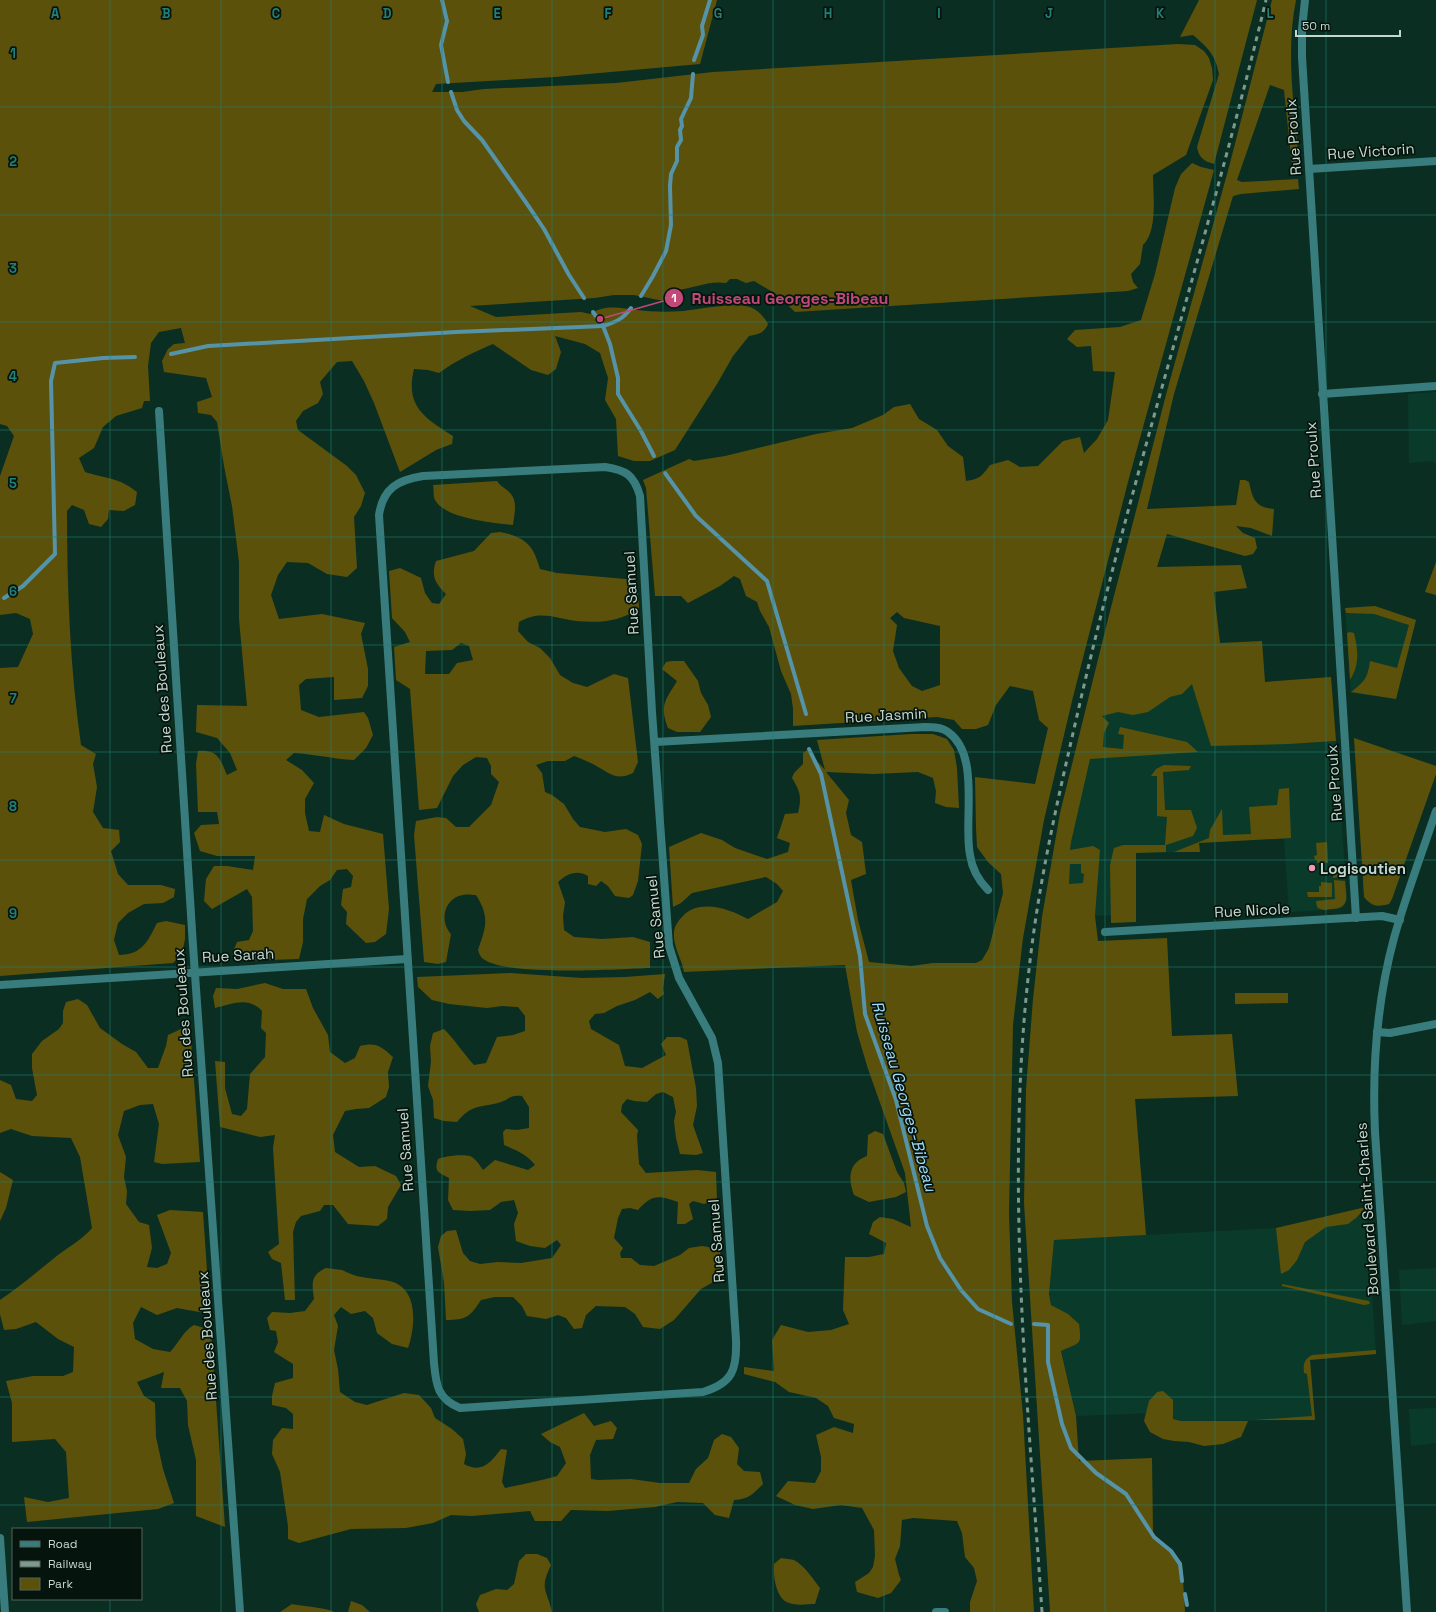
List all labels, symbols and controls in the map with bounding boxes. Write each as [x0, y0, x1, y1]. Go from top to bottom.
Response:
text: A [51, 5, 60, 22]
text: B [162, 5, 171, 22]
text: C [272, 5, 280, 22]
text: D [383, 5, 392, 22]
text: E [493, 5, 501, 22]
text: F [605, 5, 612, 22]
text: G [714, 5, 722, 22]
text: H [824, 5, 832, 22]
text: I [937, 5, 941, 22]
text: J [1045, 5, 1053, 22]
text: K [1156, 5, 1165, 22]
text: L [1266, 5, 1274, 22]
scale bar [1296, 12, 1400, 38]
text: 50 m [1302, 18, 1330, 34]
text: 1 [10, 45, 16, 62]
street label: Rue Proulx [1281, 98, 1305, 176]
street label: Rue Victorin [1327, 138, 1415, 164]
text: 2 [9, 153, 17, 170]
text: 3 [9, 260, 17, 277]
callout: Ruisseau Georges-Bibeau [664, 284, 897, 312]
text: Ruisseau Georges-Bibeau [692, 288, 888, 309]
text: 1 [671, 290, 677, 306]
text: 4 [9, 368, 17, 385]
street label: Rue Proulx [1301, 421, 1325, 499]
text: 5 [9, 475, 17, 492]
street label: Rue Samuel [619, 551, 643, 635]
text: 6 [9, 583, 17, 600]
street label: Rue des Bouleaux [148, 624, 176, 754]
text: 7 [9, 690, 17, 707]
street label: Rue Jasmin [844, 703, 928, 727]
street label: Rue Proulx [1322, 744, 1346, 822]
text: 8 [9, 798, 17, 815]
place label: Logisoutien [1320, 859, 1406, 878]
marker: Logisoutien [1307, 863, 1317, 873]
street label: Rue Samuel [641, 874, 669, 960]
street label: Rue Nicole [1214, 899, 1290, 921]
text: 9 [9, 905, 17, 922]
street label: Rue Sarah [201, 944, 275, 966]
street label: Rue des Bouleaux [169, 948, 197, 1078]
water label: Ruisseau Georges-Bibeau [867, 998, 942, 1195]
street label: Rue Samuel [393, 1108, 417, 1192]
street label: Boulevard Saint-Charles [1351, 1122, 1383, 1296]
street label: Rue Samuel [704, 1199, 728, 1283]
street label: Rue des Bouleaux [193, 1271, 221, 1401]
legend [12, 1528, 142, 1600]
text: Road [48, 1536, 77, 1552]
text: Railway [48, 1556, 92, 1572]
text: Park [48, 1576, 73, 1592]

